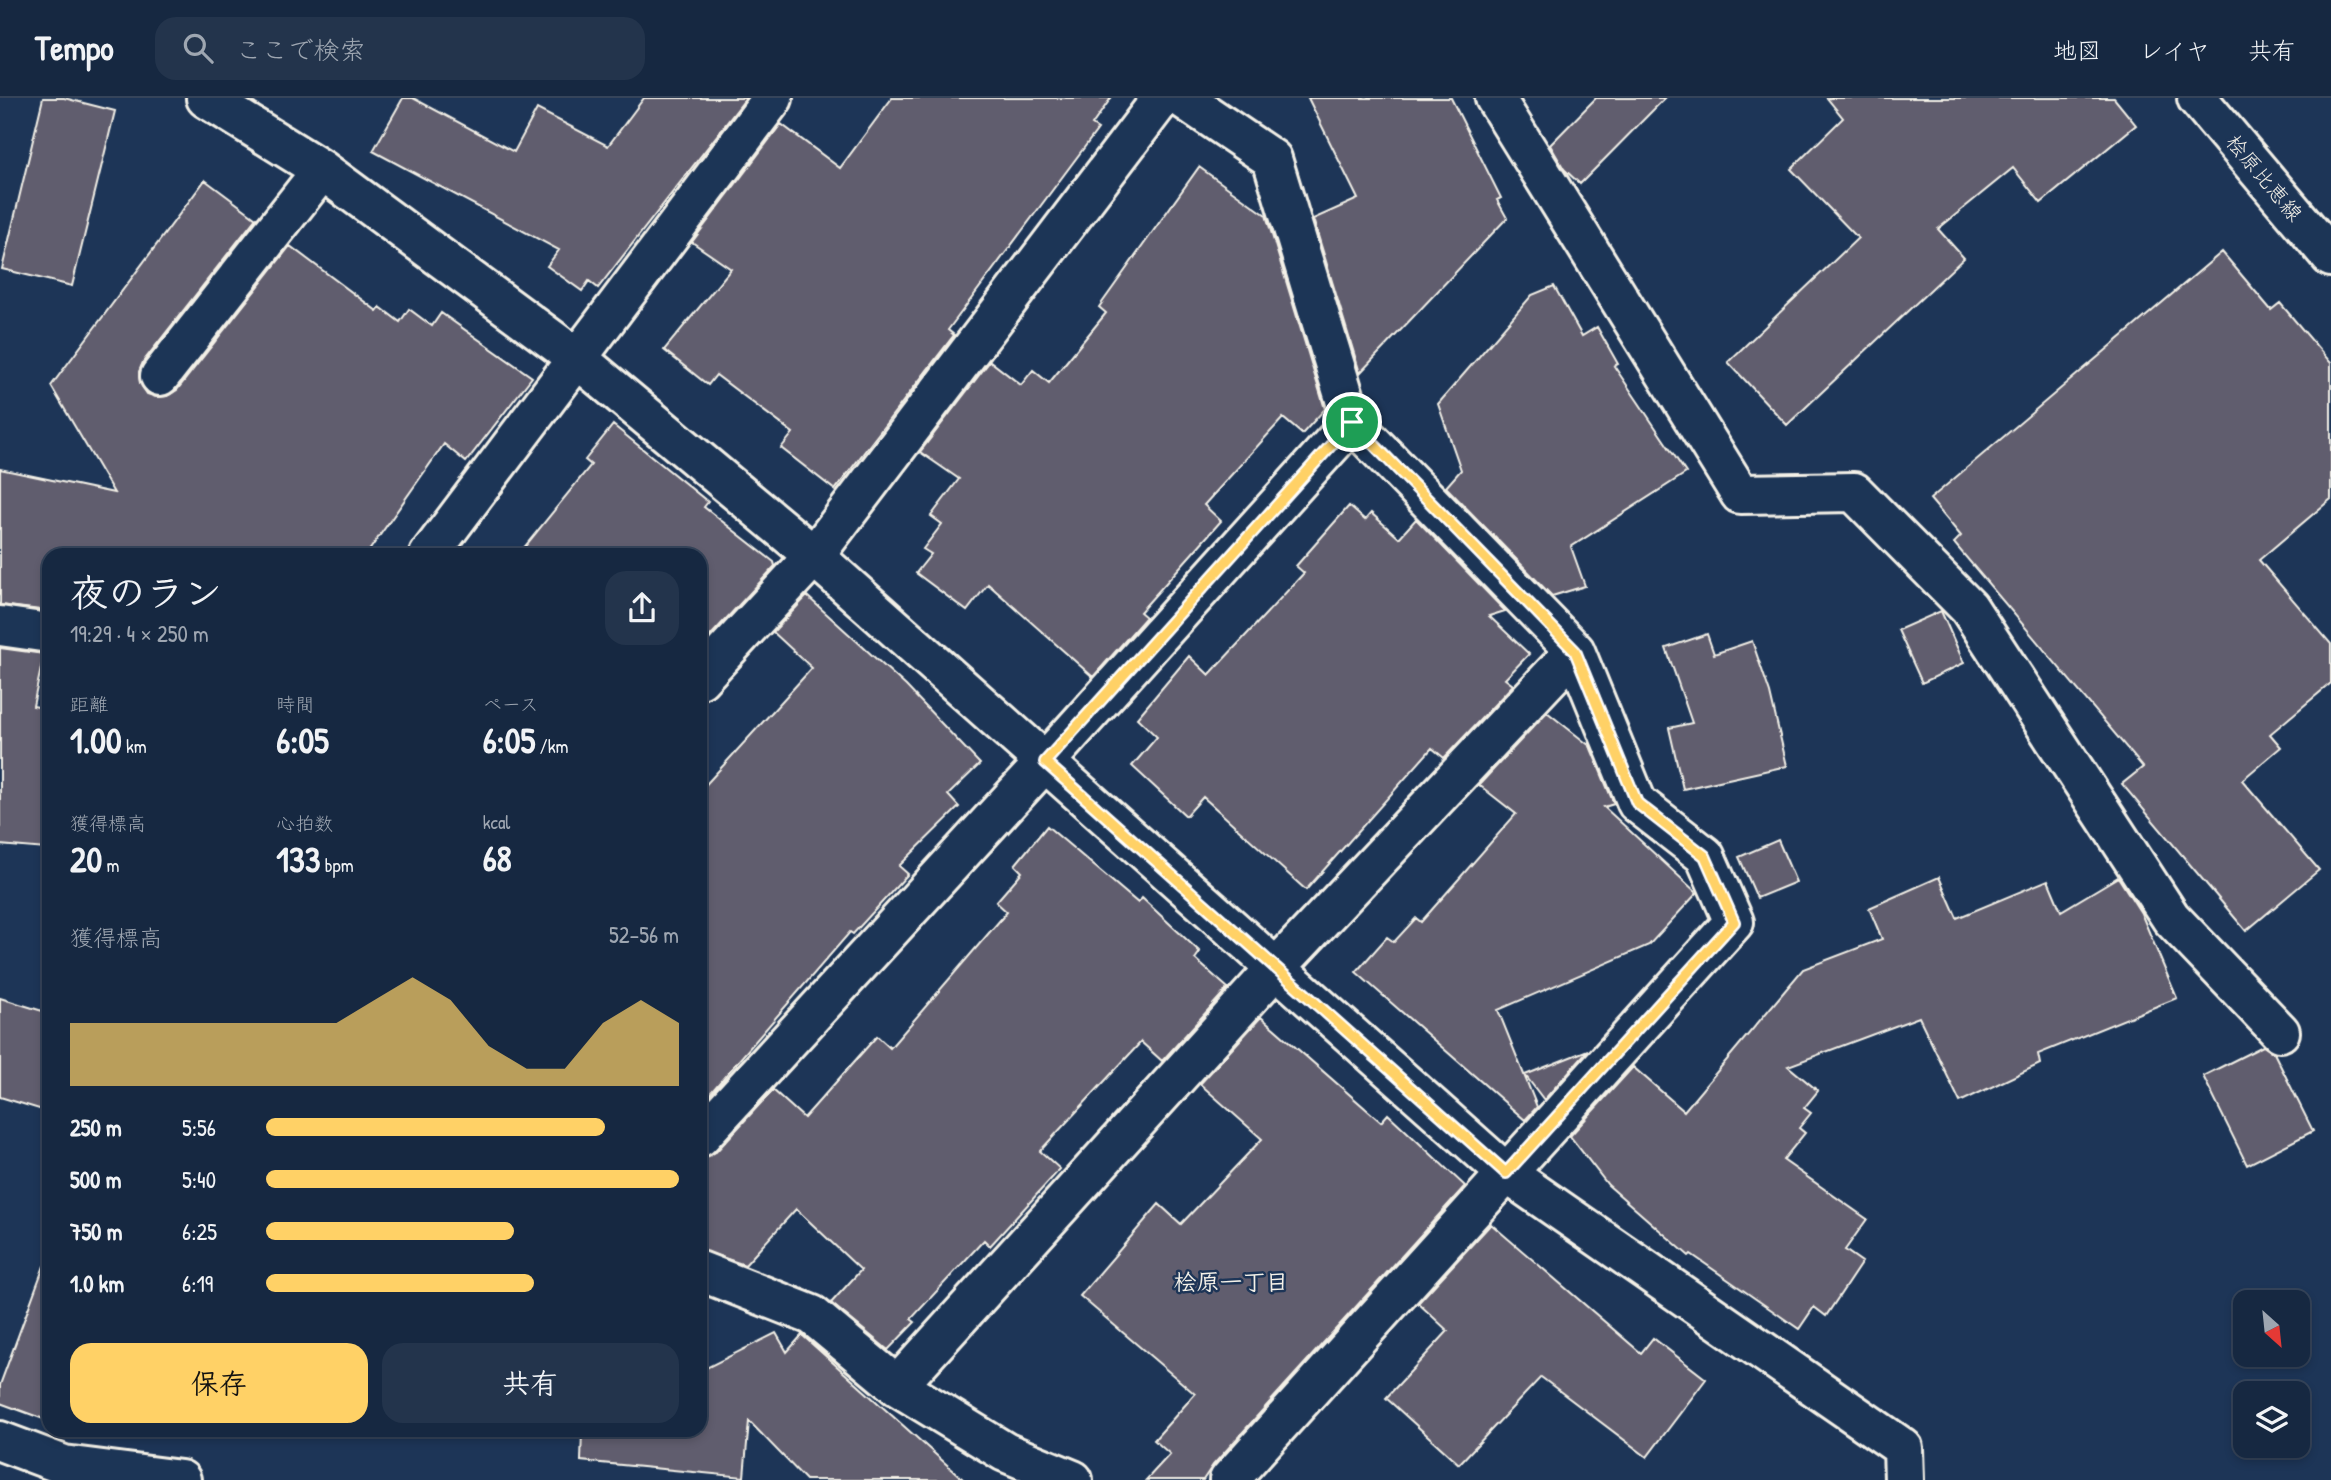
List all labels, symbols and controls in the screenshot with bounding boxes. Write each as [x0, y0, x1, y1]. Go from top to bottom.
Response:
search box [155, 17, 645, 80]
text: Tempo [35, 26, 113, 70]
icon: search [179, 29, 217, 67]
text: ここで検索 [235, 32, 365, 67]
text: 地図 [2053, 34, 2101, 66]
text: レイヤ [2139, 34, 2210, 66]
text: 共有 [2248, 34, 2296, 66]
street label: 桧原比恵線 [2220, 128, 2309, 227]
pin [1322, 392, 1382, 452]
icon: arrive [1333, 403, 1371, 441]
text: 夜のラン [70, 566, 222, 618]
button: share [605, 571, 679, 645]
text: 19:29 · 4 × 250 m [70, 618, 209, 649]
text: 距離 [70, 691, 108, 717]
text: 時間 [276, 691, 314, 717]
text: ペース [483, 691, 539, 717]
text: 1.00 [70, 717, 122, 764]
text: 6:05 [276, 717, 329, 764]
text: 6:05 [483, 717, 535, 764]
text: km [122, 733, 147, 759]
text: /km [535, 733, 568, 759]
text: kcal [483, 809, 510, 835]
text: 獲得標高 [70, 810, 146, 836]
text: 心拍数 [276, 810, 333, 836]
text: 68 [483, 835, 512, 882]
text: 20 [70, 836, 102, 883]
text: 133 [276, 836, 320, 883]
text: m [102, 852, 119, 878]
text: bpm [320, 852, 354, 878]
text: 52–56 m [609, 919, 679, 950]
text: 獲得標高 [70, 922, 162, 953]
text: 250 m [70, 1112, 122, 1143]
text: 5:56 [182, 1112, 216, 1143]
text: 500 m [70, 1164, 121, 1195]
text: 5:40 [182, 1164, 216, 1195]
text: 750 m [70, 1216, 122, 1247]
text: 6:25 [182, 1216, 217, 1247]
district label: 桧原一丁目 [1174, 1266, 1289, 1297]
text: 1.0 km [70, 1268, 124, 1299]
text: 6:19 [182, 1268, 213, 1299]
north arrow [2233, 1290, 2310, 1367]
map controls [2233, 1290, 2310, 1458]
button: 保存 [70, 1343, 368, 1423]
button: 共有 [382, 1343, 679, 1423]
button: layers [2233, 1381, 2310, 1458]

